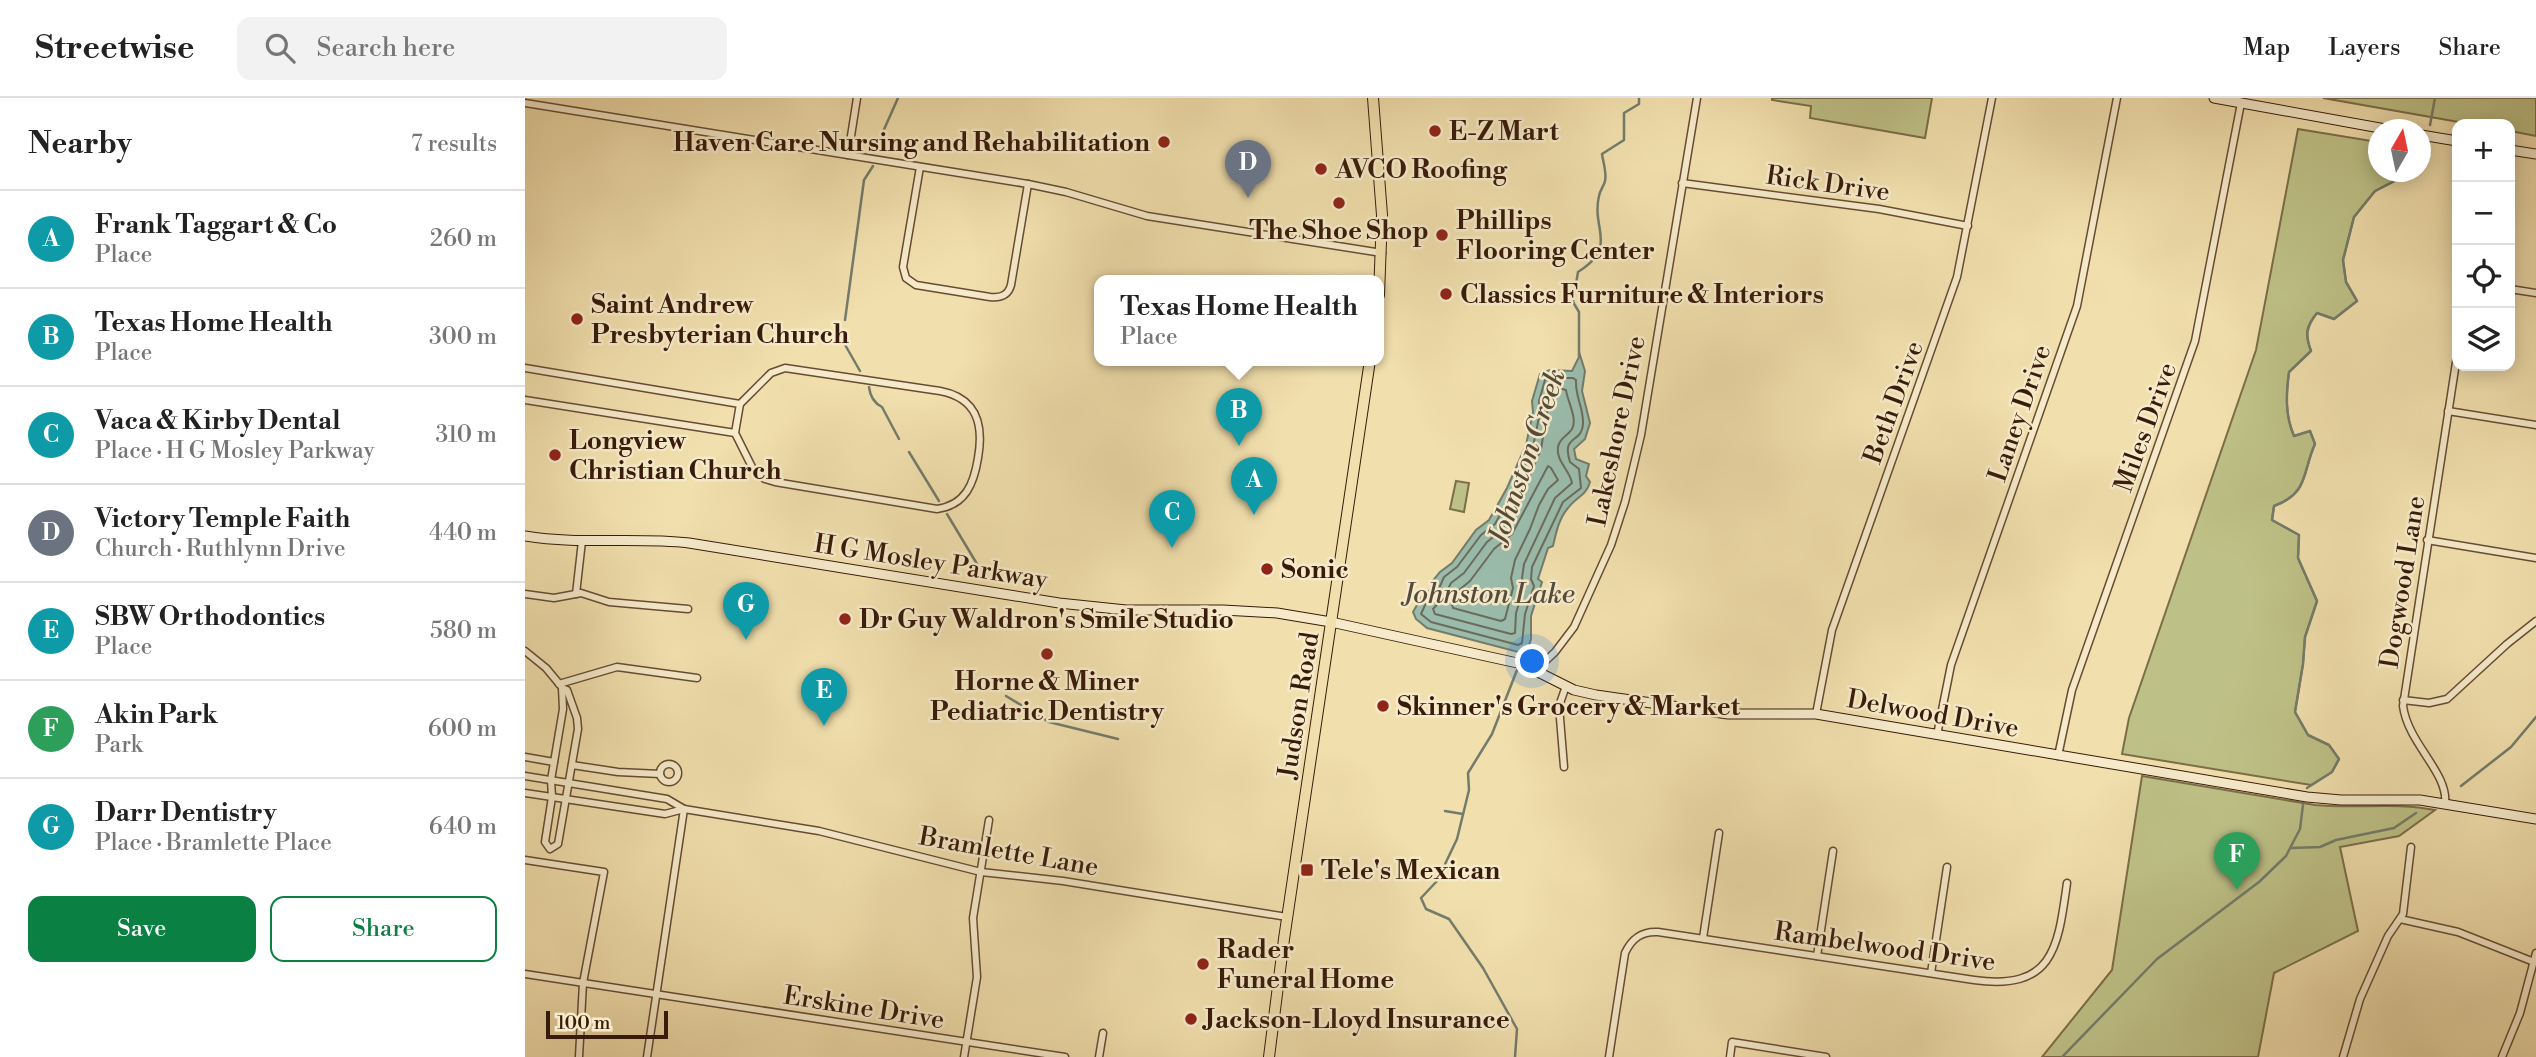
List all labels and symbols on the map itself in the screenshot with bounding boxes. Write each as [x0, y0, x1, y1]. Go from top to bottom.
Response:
place label: E-Z Mart [1449, 116, 1560, 148]
north arrow [2368, 119, 2431, 182]
marker: E-Z Mart [1427, 123, 1443, 139]
place label: Haven Care Nursing and Rehabilitation [673, 127, 1150, 159]
marker: Haven Care Nursing and Rehabilitation [1156, 134, 1172, 150]
pin: D [1225, 140, 1271, 198]
place label: AVCO Roofing [1334, 154, 1508, 186]
street label: Rick Drive [1764, 159, 1892, 209]
marker: AVCO Roofing [1313, 161, 1329, 177]
marker: The Shoe Shop [1331, 195, 1347, 211]
place label: Phillips Flooring Center [1456, 205, 1655, 267]
place label: The Shoe Shop [1249, 215, 1429, 247]
marker: Phillips Flooring Center [1434, 227, 1450, 243]
place label: Classics Furniture & Interiors [1460, 279, 1824, 311]
marker: Classics Furniture & Interiors [1438, 286, 1454, 302]
place label: Saint Andrew Presbyterian Church [591, 289, 849, 351]
marker: Saint Andrew Presbyterian Church [569, 311, 585, 327]
street label: Lakeshore Drive [1581, 333, 1653, 529]
street label: Beth Drive [1857, 337, 1931, 469]
street label: Laney Drive [1982, 340, 2058, 486]
street label: Miles Drive [2108, 358, 2184, 496]
water label: Johnston Creek [1480, 364, 1574, 552]
pin: B [1216, 388, 1262, 446]
place label: Longview Christian Church [569, 425, 781, 487]
marker: Longview Christian Church [547, 447, 563, 463]
pin: A [1231, 457, 1277, 515]
pin: C [1149, 490, 1195, 548]
street label: Dogwood Lane [2374, 494, 2432, 671]
street label: H G Mosley Parkway [812, 528, 1050, 596]
place label: Sonic [1281, 554, 1349, 586]
marker: Sonic [1259, 561, 1275, 577]
water label: Johnston Lake [1400, 577, 1575, 612]
pin: G [723, 582, 769, 640]
place label: Dr Guy Waldron's Smile Studio [859, 604, 1234, 636]
marker: Dr Guy Waldron's Smile Studio [837, 611, 853, 627]
street label: Judson Road [1271, 629, 1326, 782]
your location [1515, 644, 1549, 678]
marker: Horne & Miner Pediatric Dentistry [1039, 646, 1055, 662]
place label: Horne & Miner Pediatric Dentistry [930, 666, 1165, 728]
pin: E [801, 668, 847, 726]
street label: Delwood Drive [1844, 683, 2021, 745]
place label: Skinner's Grocery & Market [1397, 691, 1741, 723]
marker: Skinner's Grocery & Market [1375, 698, 1391, 714]
street label: Bramlette Lane [916, 820, 1101, 884]
pin: F [2214, 832, 2260, 890]
place label: Tele's Mexican [1321, 855, 1500, 887]
marker: Tele's Mexican [1299, 862, 1315, 878]
street label: Rambelwood Drive [1772, 916, 1998, 978]
place label: Rader Funeral Home [1217, 934, 1394, 996]
marker: Rader Funeral Home [1195, 956, 1211, 972]
street label: Erskine Drive [781, 979, 947, 1037]
place label: Jackson-Lloyd Insurance [1202, 1004, 1510, 1036]
scale bar [546, 1008, 669, 1040]
marker: Jackson-Lloyd Insurance [1183, 1011, 1199, 1027]

